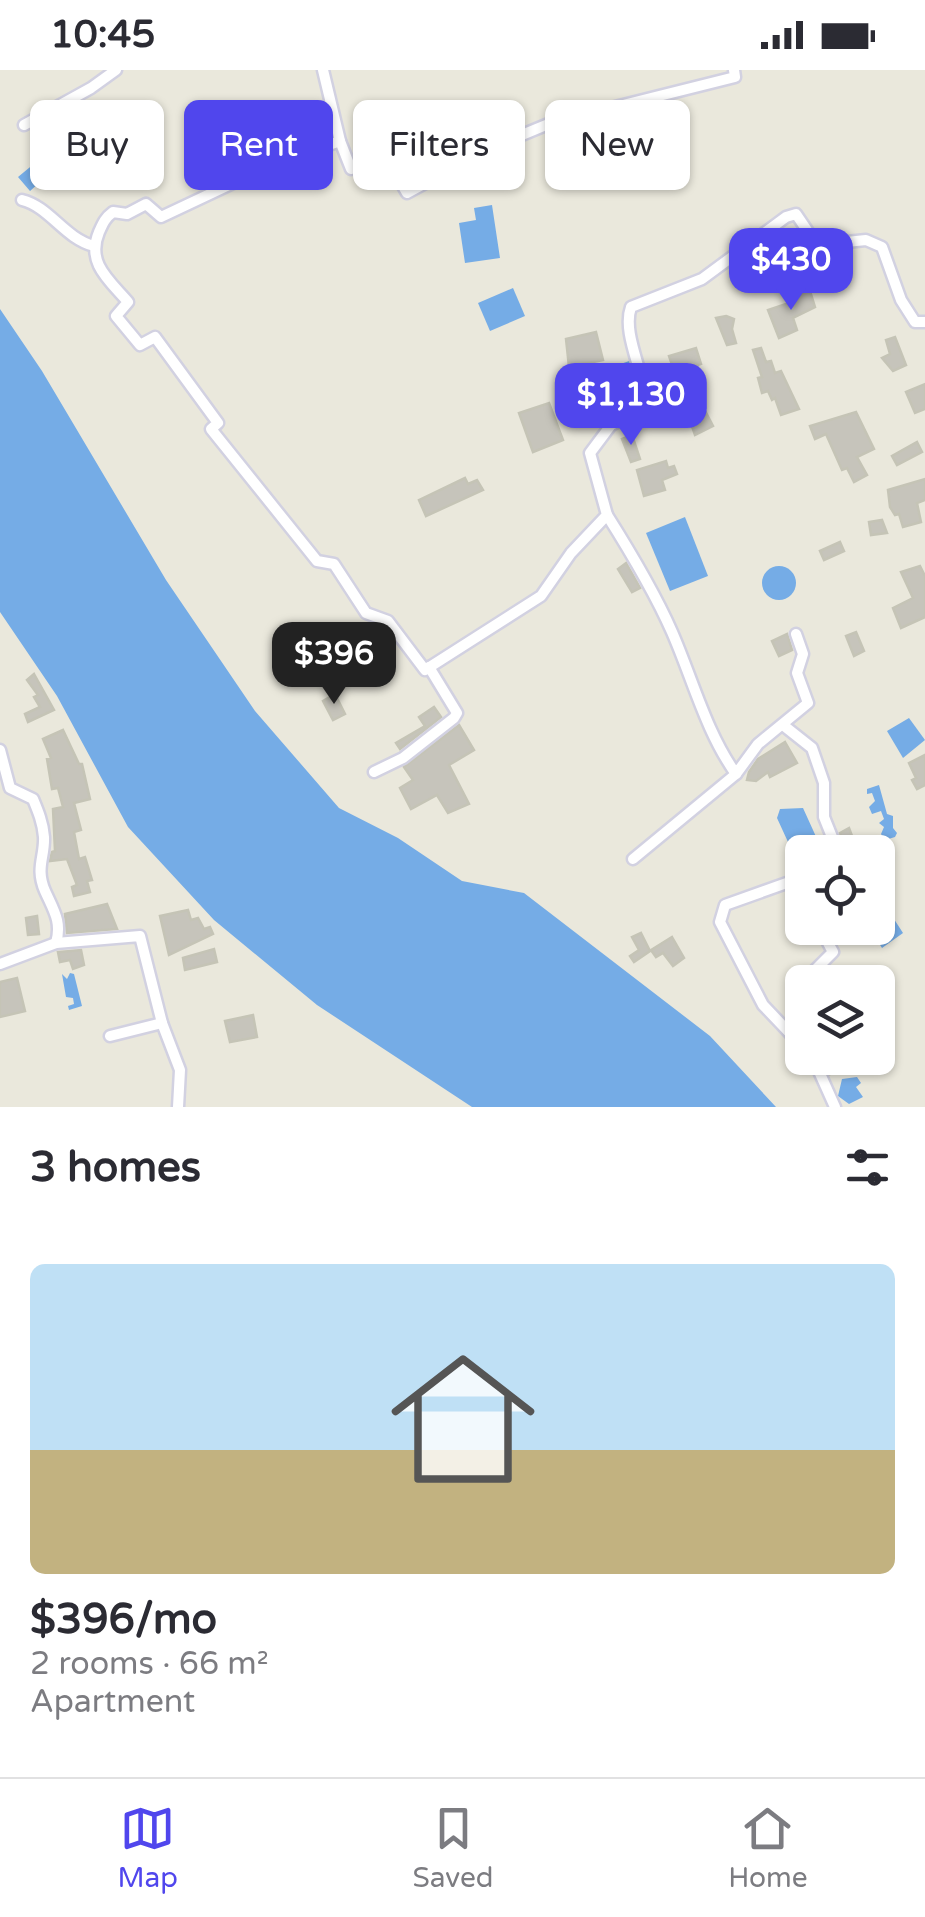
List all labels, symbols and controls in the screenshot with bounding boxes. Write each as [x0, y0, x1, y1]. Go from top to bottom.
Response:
text: 10:45 [50, 12, 155, 58]
chip: Buy [30, 100, 164, 190]
chip: Rent [184, 100, 333, 190]
chip: Filters [353, 100, 525, 190]
chip: New [545, 100, 690, 190]
pin: $430 [732, 228, 850, 313]
text: $430 [751, 241, 831, 279]
pin: $1,130 [550, 363, 712, 448]
text: $1,130 [577, 376, 685, 414]
pin: $396 [275, 622, 393, 707]
text: $396 [294, 635, 374, 673]
map controls [785, 835, 895, 1075]
button: locate [785, 835, 895, 945]
button: layers [785, 965, 895, 1075]
icon: filters [840, 1140, 895, 1195]
text: 3 homes [30, 1142, 201, 1193]
icon: home [373, 1329, 553, 1509]
text: $396/mo [30, 1594, 217, 1645]
text: 2 rooms · 66 m² [30, 1645, 269, 1683]
text: Apartment [30, 1683, 195, 1721]
tab: Map [117, 1801, 178, 1895]
tab: Saved [413, 1801, 494, 1895]
tab: Home [728, 1801, 808, 1895]

